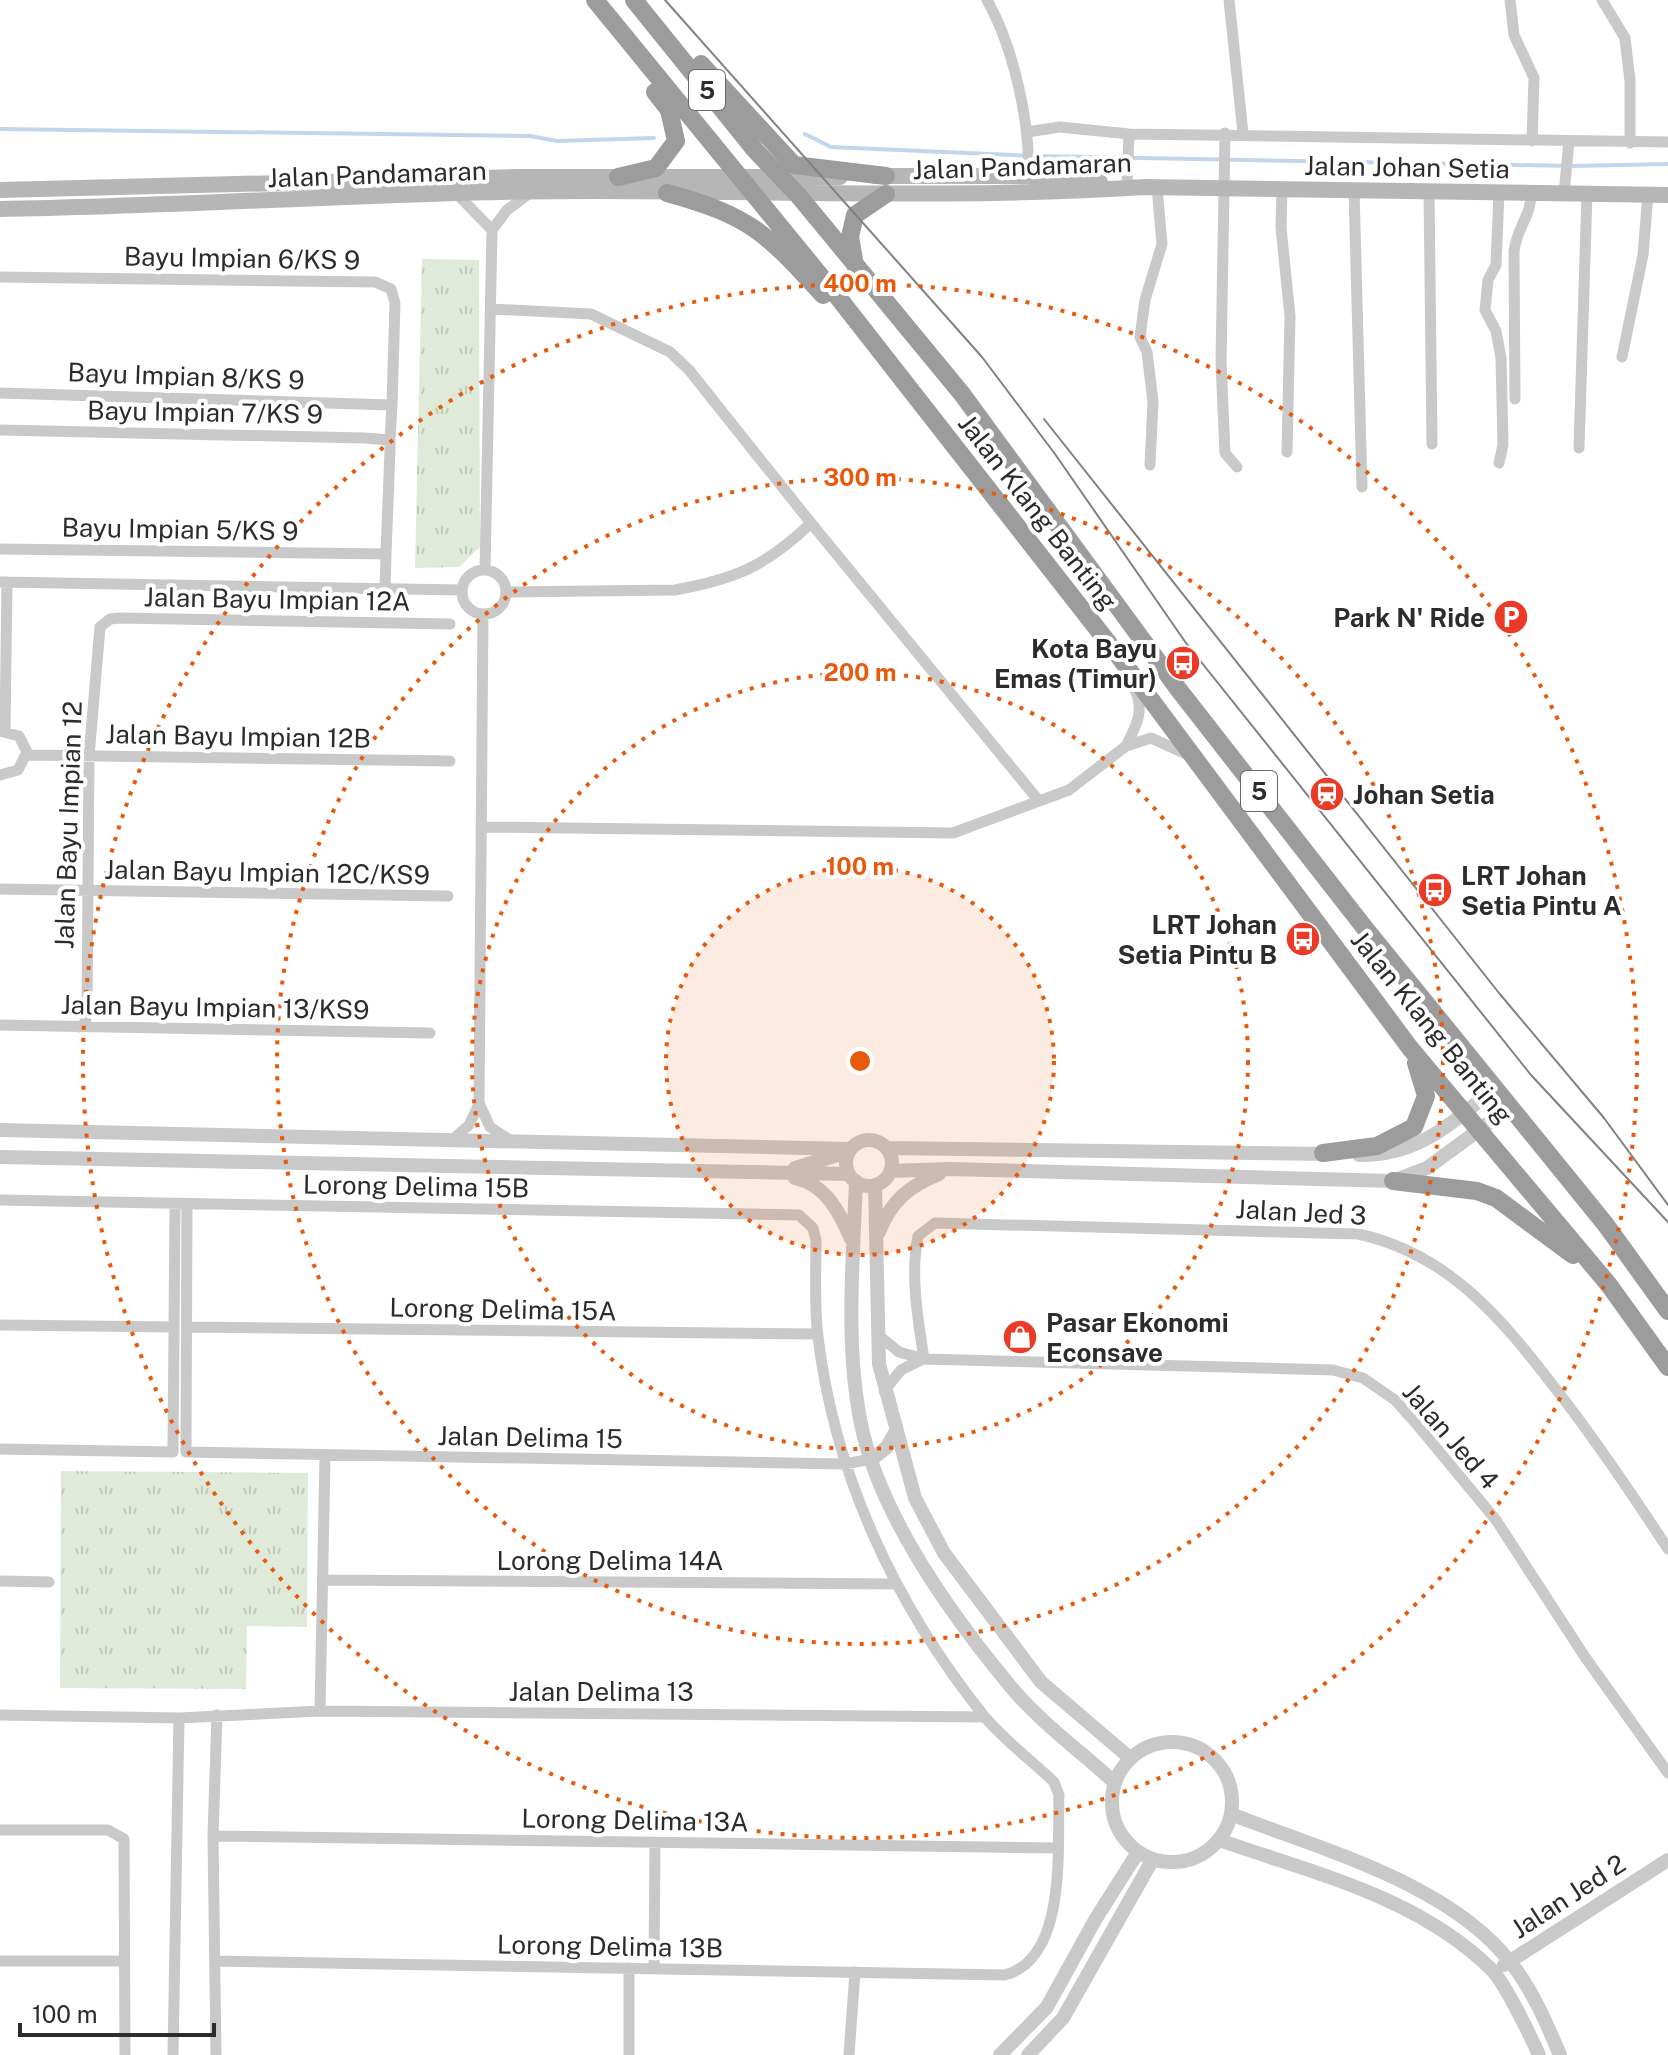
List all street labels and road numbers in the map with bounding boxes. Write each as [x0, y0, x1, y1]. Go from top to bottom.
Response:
road number: 5 [689, 70, 725, 110]
street label: Jalan Pandamaran [912, 147, 1132, 185]
street label: Jalan Johan Setia [1304, 150, 1510, 184]
street label: Jalan Pandamaran [267, 155, 487, 193]
street label: Bayu Impian 6/KS 9 [124, 240, 360, 276]
street label: Bayu Impian 8/KS 9 [67, 356, 305, 396]
street label: Bayu Impian 7/KS 9 [87, 394, 323, 430]
street label: Jalan Klang Banting [952, 408, 1124, 616]
street label: Bayu Impian 5/KS 9 [61, 511, 299, 547]
street label: Jalan Bayu Impian 12A [143, 581, 411, 617]
street label: Jalan Bayu Impian 12 [48, 700, 88, 950]
street label: Jalan Bayu Impian 12B [105, 718, 371, 754]
road number: 5 [1241, 771, 1277, 811]
street label: Jalan Bayu Impian 12C/KS9 [104, 854, 430, 890]
street label: Jalan Klang Banting [1345, 924, 1519, 1130]
street label: Jalan Bayu Impian 13/KS9 [60, 989, 370, 1025]
street label: Lorong Delima 15B [303, 1169, 529, 1203]
street label: Jalan Jed 3 [1235, 1193, 1367, 1231]
street label: Lorong Delima 15A [389, 1292, 617, 1326]
street label: Jalan Jed 4 [1396, 1376, 1506, 1496]
street label: Jalan Delima 15 [437, 1420, 623, 1454]
street label: Lorong Delima 14A [496, 1545, 724, 1576]
street label: Jalan Delima 13 [508, 1676, 694, 1707]
street label: Lorong Delima 13A [521, 1803, 749, 1837]
street label: Jalan Jed 2 [1505, 1848, 1631, 1944]
street label: Lorong Delima 13B [497, 1929, 723, 1963]

